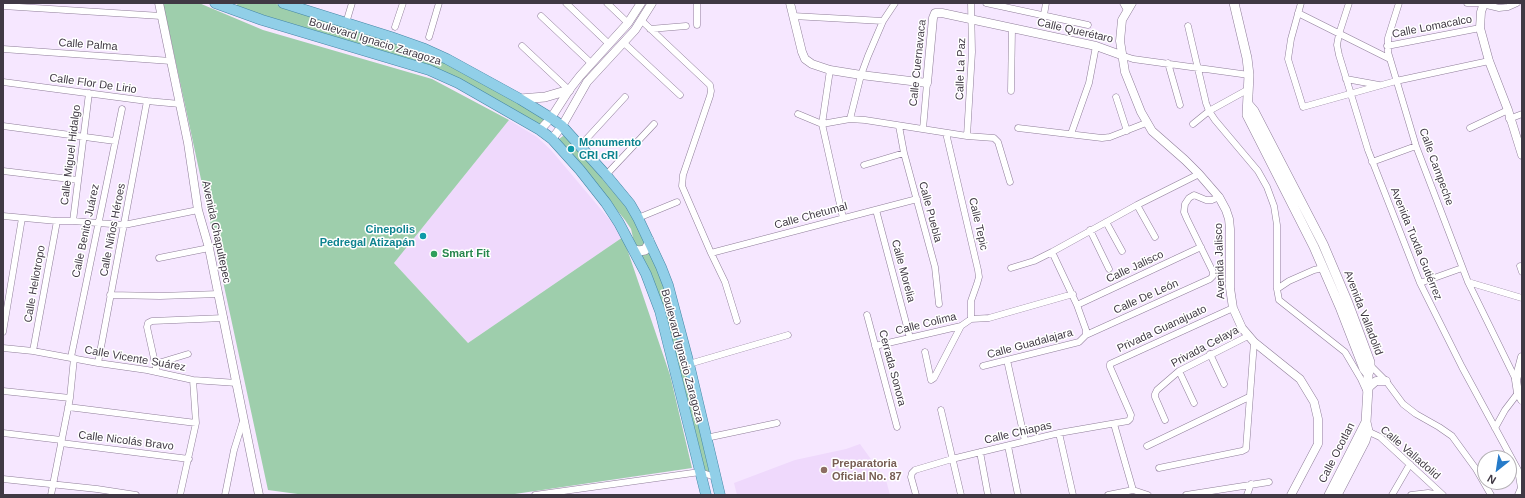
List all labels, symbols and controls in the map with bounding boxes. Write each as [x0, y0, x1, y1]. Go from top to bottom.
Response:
street label: Calle Lomacalco [1391, 13, 1473, 41]
street label: Boulevard Ignacio Zaragoza [307, 16, 443, 68]
street label: Calle Querétaro [1036, 16, 1114, 46]
street label: Calle Cuernavaca [907, 19, 929, 107]
street label: Calle Palma [58, 36, 118, 54]
street label: Calle La Paz [953, 38, 969, 100]
street label: Calle Flor De Lirio [48, 71, 138, 97]
street label: Calle Miguel Hidalgo [58, 104, 84, 206]
street label: Calle Campeche [1416, 127, 1456, 207]
place label: Monumento CRI cRI [579, 136, 641, 162]
marker: Monumento CRI cRI [566, 144, 576, 154]
street label: Avenida Chapultepec [199, 180, 233, 284]
street label: Calle Puebla [916, 180, 944, 244]
street label: Calle Niños Héroes [97, 182, 129, 278]
street label: Calle Benito Juárez [70, 183, 102, 279]
street label: Avenida Tuxtla Gutiérrez [1387, 186, 1445, 302]
street label: Calle Tepic [966, 196, 990, 252]
street label: Calle Chetumal [773, 200, 849, 232]
place label: Cinepolis Pedregal Atizapán [320, 223, 415, 249]
street label: Avenida Jalisco [1212, 223, 1228, 299]
marker: Cinepolis Pedregal Atizapán [418, 231, 428, 241]
street label: Calle Morelia [888, 238, 918, 304]
street label: Calle Heliotropo [22, 244, 48, 324]
place label: Smart Fit [442, 247, 490, 261]
street label: Calle Jalisco [1104, 248, 1166, 286]
marker: Smart Fit [429, 249, 439, 259]
street label: Avenida Valladolid [1341, 269, 1385, 357]
street label: Calle De León [1111, 277, 1181, 317]
street label: Boulevard Ignacio Zaragoza [658, 288, 706, 424]
street label: Privada Guanajuato [1115, 302, 1209, 356]
street label: Calle Colima [894, 310, 958, 338]
street label: Privada Celaya [1169, 324, 1241, 370]
street label: Calle Guadalajara [986, 326, 1074, 362]
street label: Cerrada Sonora [875, 328, 909, 408]
street label: Calle Vicente Suárez [83, 344, 187, 374]
street label: Calle Chiapas [983, 419, 1053, 447]
street label: Calle Ocotlan [1316, 421, 1358, 485]
street label: Calle Valladolid [1377, 423, 1443, 483]
street label: Calle Nicolás Bravo [78, 429, 174, 453]
north arrow [1477, 450, 1517, 490]
place label: Preparatoria Oficial No. 87 [832, 457, 902, 483]
marker: Preparatoria Oficial No. 87 [819, 465, 829, 475]
text: N [1485, 472, 1498, 487]

